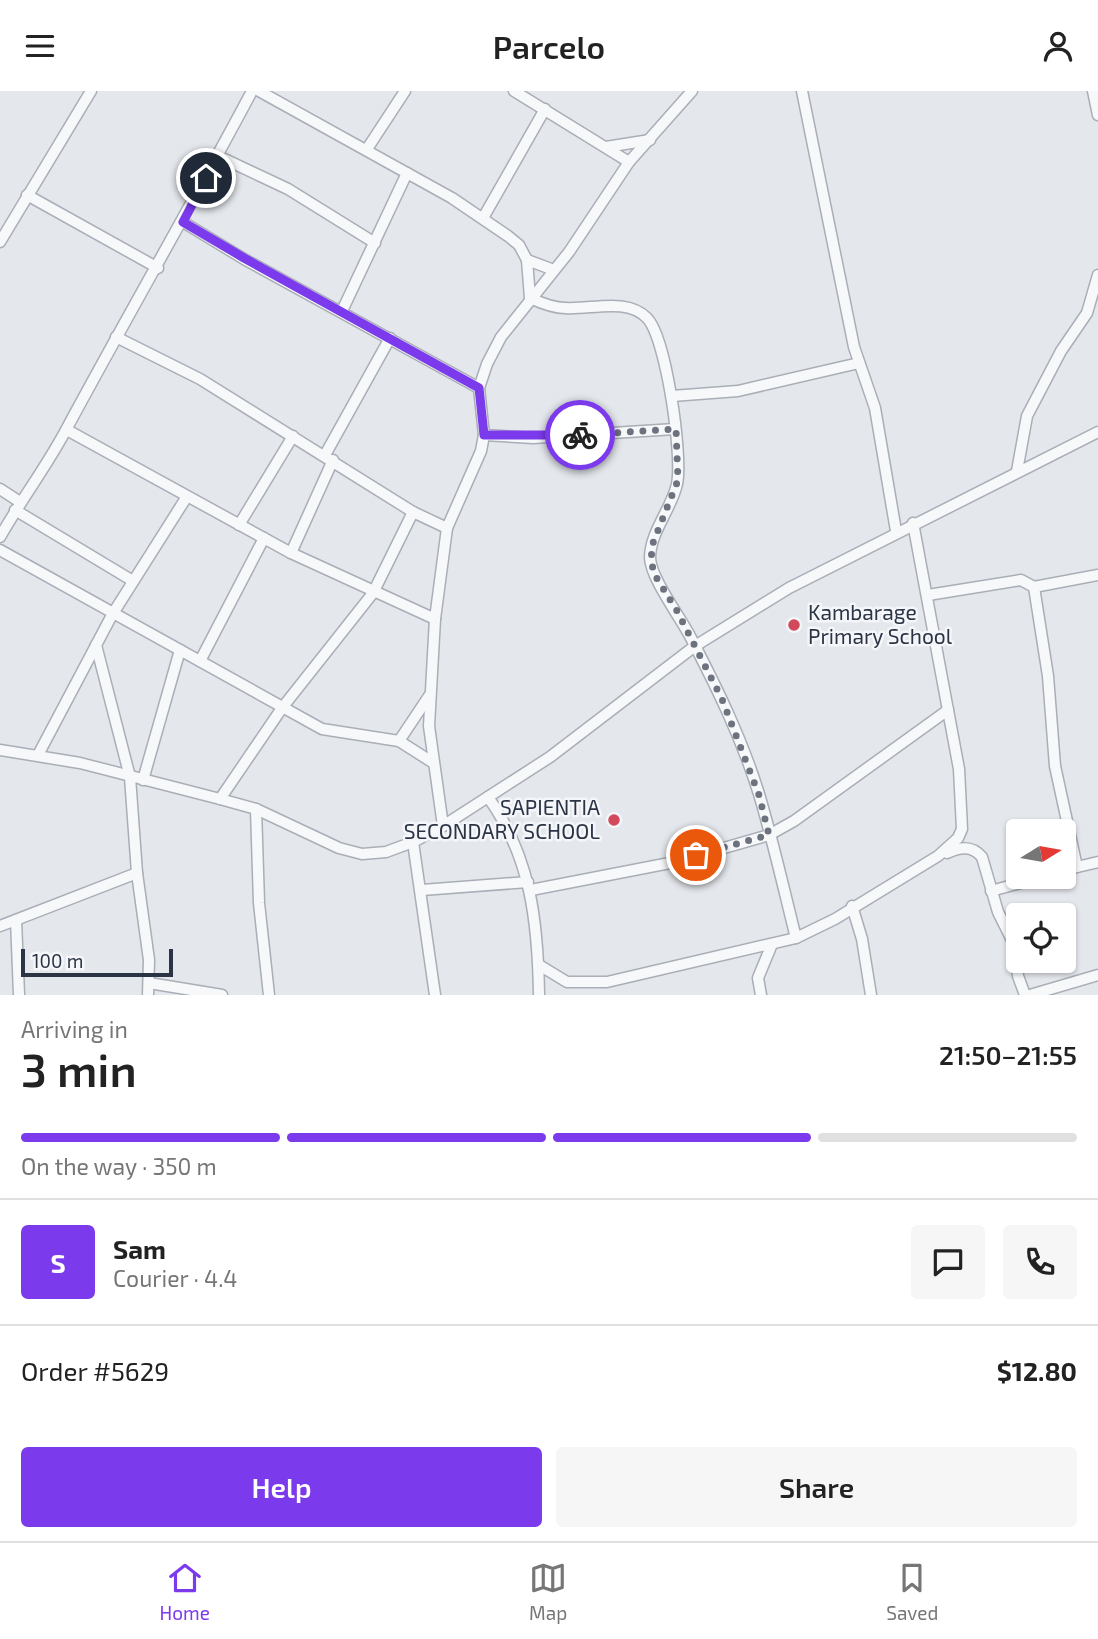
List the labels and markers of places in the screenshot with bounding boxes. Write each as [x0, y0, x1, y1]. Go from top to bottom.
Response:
pin [176, 148, 236, 208]
place label: Kambarage Primary School [808, 599, 953, 648]
marker: Kambarage Primary School [786, 617, 802, 633]
place label: SAPIENTIA SECONDARY SCHOOL [404, 794, 600, 843]
marker: SAPIENTIA SECONDARY SCHOOL [606, 812, 622, 828]
pin [666, 825, 726, 885]

